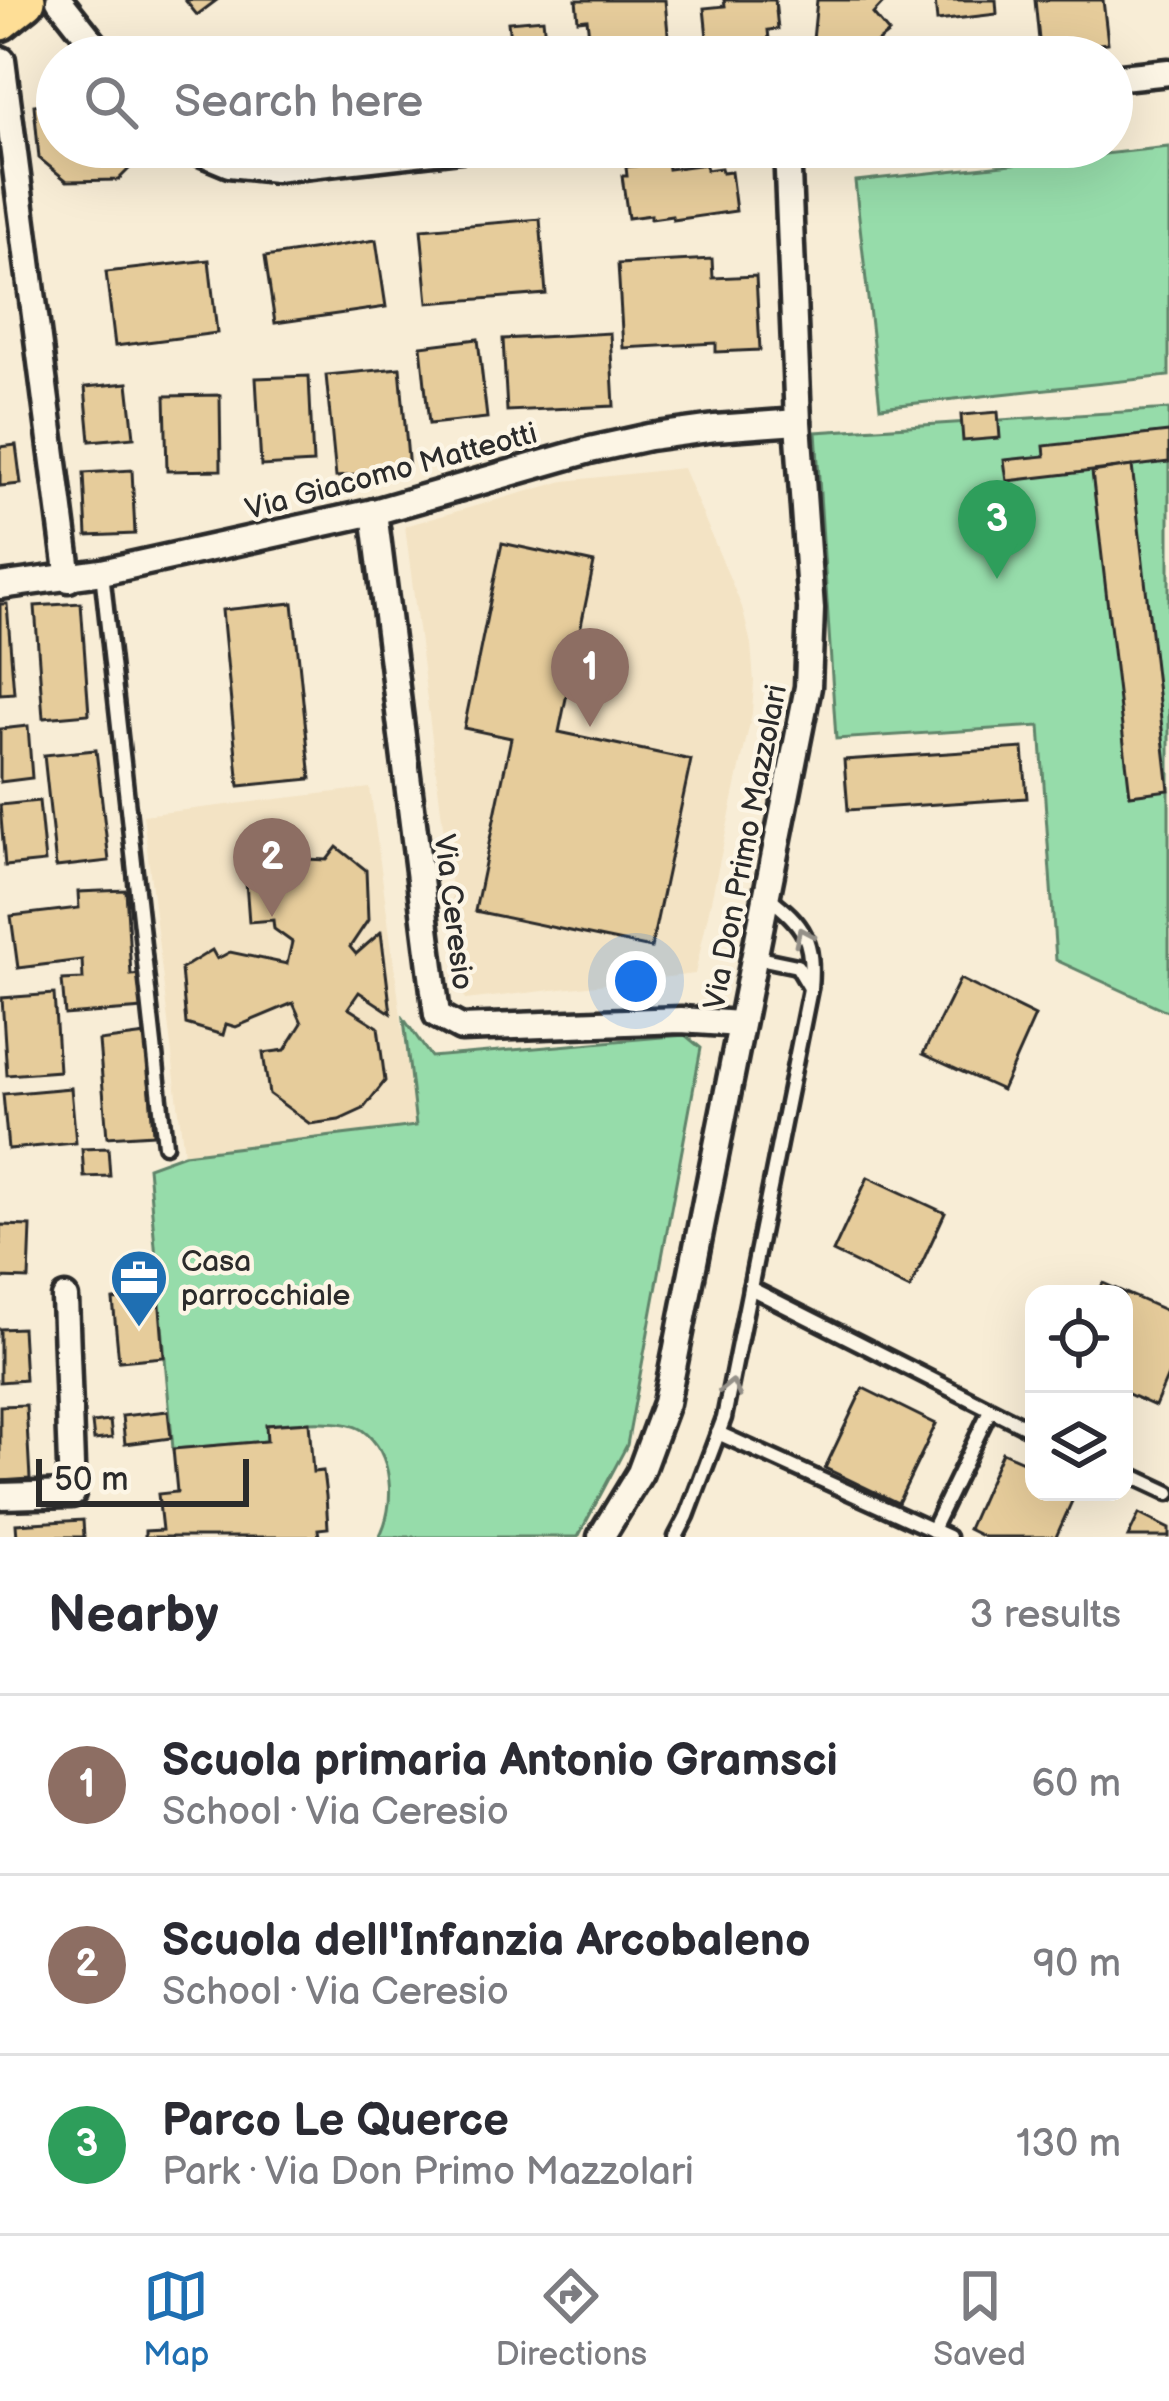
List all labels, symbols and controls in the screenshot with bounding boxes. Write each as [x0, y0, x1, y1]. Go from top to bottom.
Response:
search box [36, 36, 1133, 168]
icon: search [78, 69, 144, 135]
text: Search here [174, 75, 423, 130]
street label: Via Giacomo Matteotti [242, 416, 541, 528]
pin: 3 [958, 480, 1036, 579]
pin: 1 [551, 628, 629, 727]
street label: Via Don Primo Mazzolari [697, 682, 795, 1013]
pin: 2 [233, 818, 311, 917]
street label: Via Ceresio [426, 832, 480, 992]
one-way arrow [793, 926, 817, 948]
your location [606, 951, 666, 1011]
place label: Casa parrocchiale [181, 1244, 350, 1314]
office icon: Casa parrocchiale [108, 1247, 170, 1329]
map controls [1025, 1285, 1133, 1501]
button: locate [1025, 1285, 1133, 1393]
one-way arrow [717, 1379, 742, 1399]
button: layers [1025, 1393, 1133, 1501]
scale bar [36, 1453, 249, 1506]
text: 50 m [54, 1460, 129, 1500]
text: Nearby [48, 1585, 219, 1646]
text: 3 results [969, 1592, 1121, 1639]
text: Scuola primaria Antonio Gramsci [162, 1734, 838, 1789]
text: 1 [79, 1761, 95, 1808]
text: 60 m [1031, 1761, 1121, 1808]
text: School · Via Ceresio [162, 1789, 509, 1836]
text: Scuola dell'Infanzia Arcobaleno [162, 1914, 811, 1969]
text: 2 [75, 1941, 99, 1988]
text: 90 m [1033, 1941, 1121, 1988]
text: School · Via Ceresio [162, 1969, 509, 2016]
text: Parco Le Querce [162, 2094, 509, 2149]
text: 3 [76, 2121, 98, 2168]
text: 130 m [1016, 2121, 1121, 2168]
text: Park · Via Don Primo Mazzolari [162, 2149, 694, 2196]
tab: Map [143, 2263, 209, 2375]
tab: Directions [496, 2263, 647, 2375]
tab: Saved [933, 2263, 1026, 2375]

